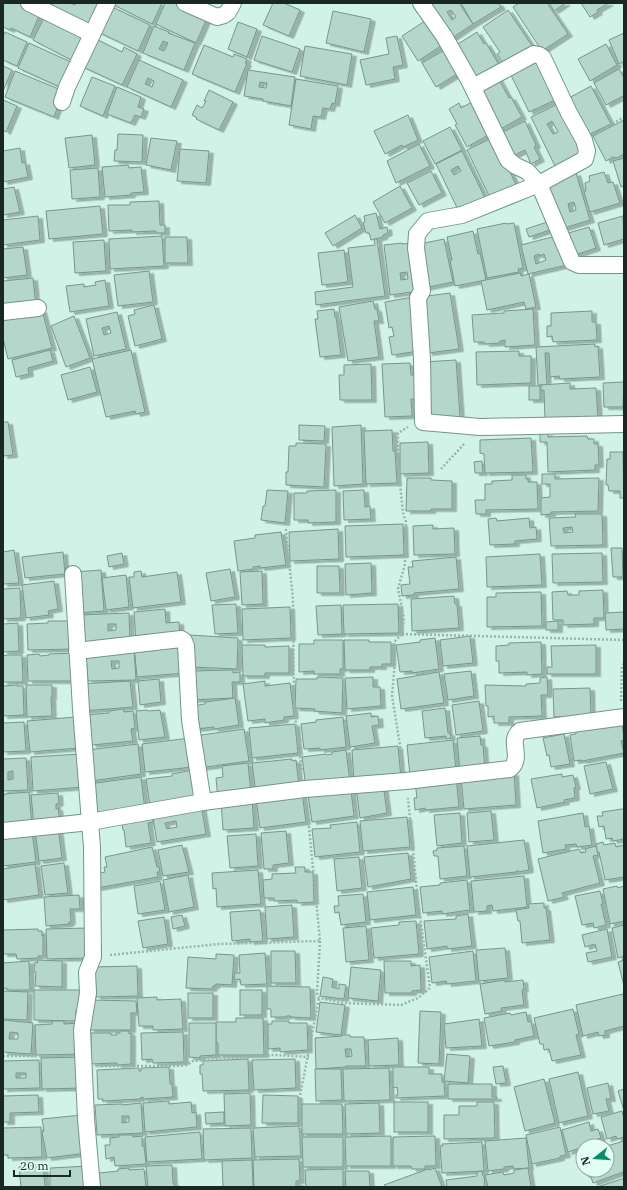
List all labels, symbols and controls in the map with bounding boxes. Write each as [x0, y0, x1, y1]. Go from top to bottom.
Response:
north arrow [575, 1138, 615, 1178]
scale bar [14, 1152, 70, 1178]
text: N [577, 1154, 593, 1167]
text: 20 m [20, 1158, 49, 1173]

